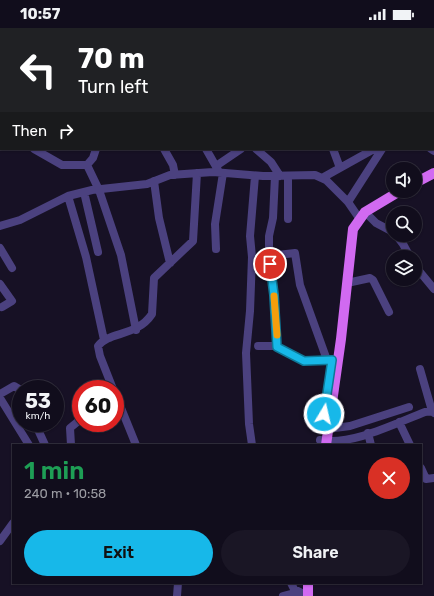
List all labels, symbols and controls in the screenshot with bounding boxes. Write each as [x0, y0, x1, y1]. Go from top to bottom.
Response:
text: 10:57 [20, 5, 60, 23]
text: 70 m [78, 42, 145, 75]
icon: left [12, 44, 64, 96]
text: Turn left [78, 76, 148, 98]
icon: right [55, 120, 77, 142]
text: Then [12, 122, 47, 140]
map controls [386, 162, 422, 286]
button: sound [386, 162, 422, 198]
button: search [386, 206, 422, 242]
pin [253, 247, 287, 281]
button: layers [386, 250, 422, 286]
icon: arrive [259, 253, 281, 275]
speed limit sign: 60 [72, 380, 124, 432]
text: 53 [25, 389, 51, 413]
position arrow [303, 393, 345, 435]
text: km/h [26, 410, 50, 422]
text: 1 min [24, 457, 84, 485]
button: close [368, 457, 410, 499]
text: 240 m · 10:58 [24, 486, 106, 501]
button: Exit [24, 530, 213, 576]
button: Share [221, 530, 410, 576]

